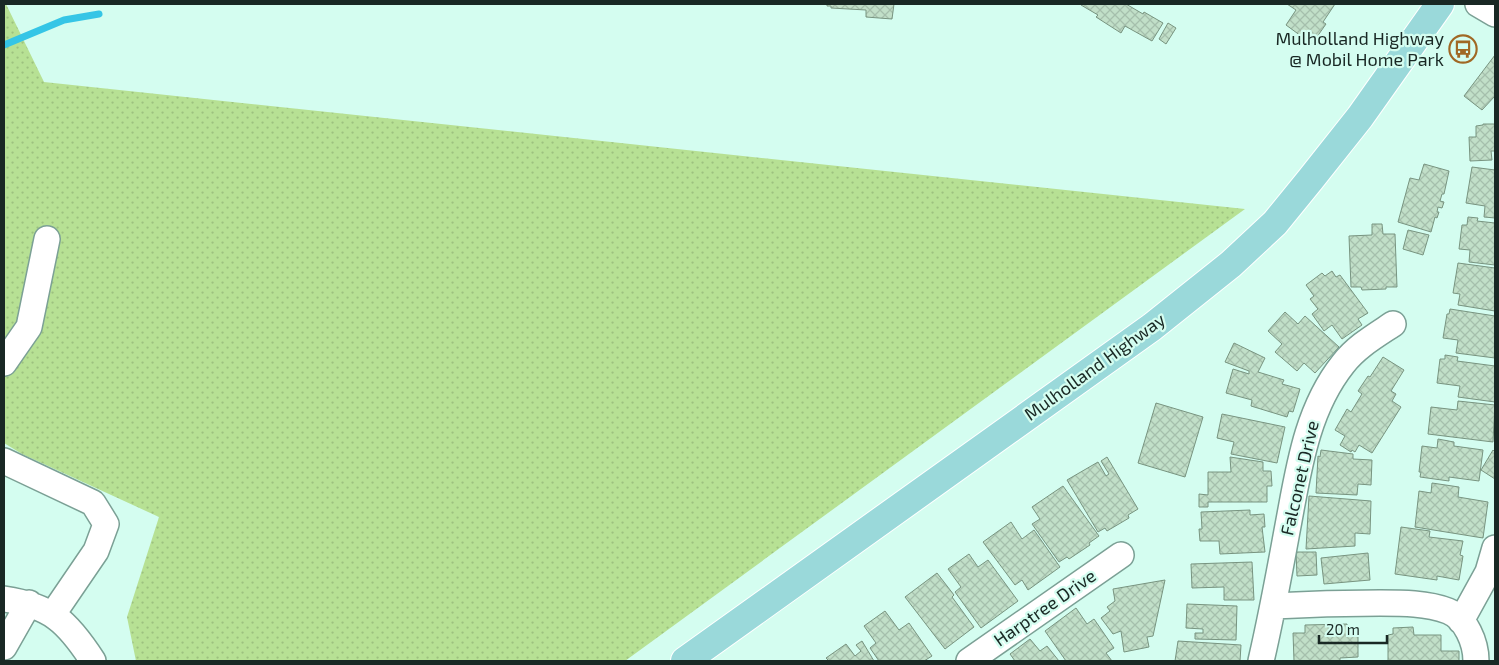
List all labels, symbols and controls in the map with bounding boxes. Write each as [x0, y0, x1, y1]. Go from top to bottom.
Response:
place label: Mulholland Highway @ Mobil Home Park [1275, 27, 1444, 70]
bus stop icon: Mulholland Highway @ Mobil Home Park [1448, 34, 1478, 64]
street label: Mulholland Highway [1020, 307, 1169, 425]
street label: Falconet Drive [1275, 418, 1323, 537]
street label: Harptree Drive [989, 564, 1100, 650]
scale bar [1319, 612, 1386, 644]
text: 20 m [1326, 620, 1360, 638]

